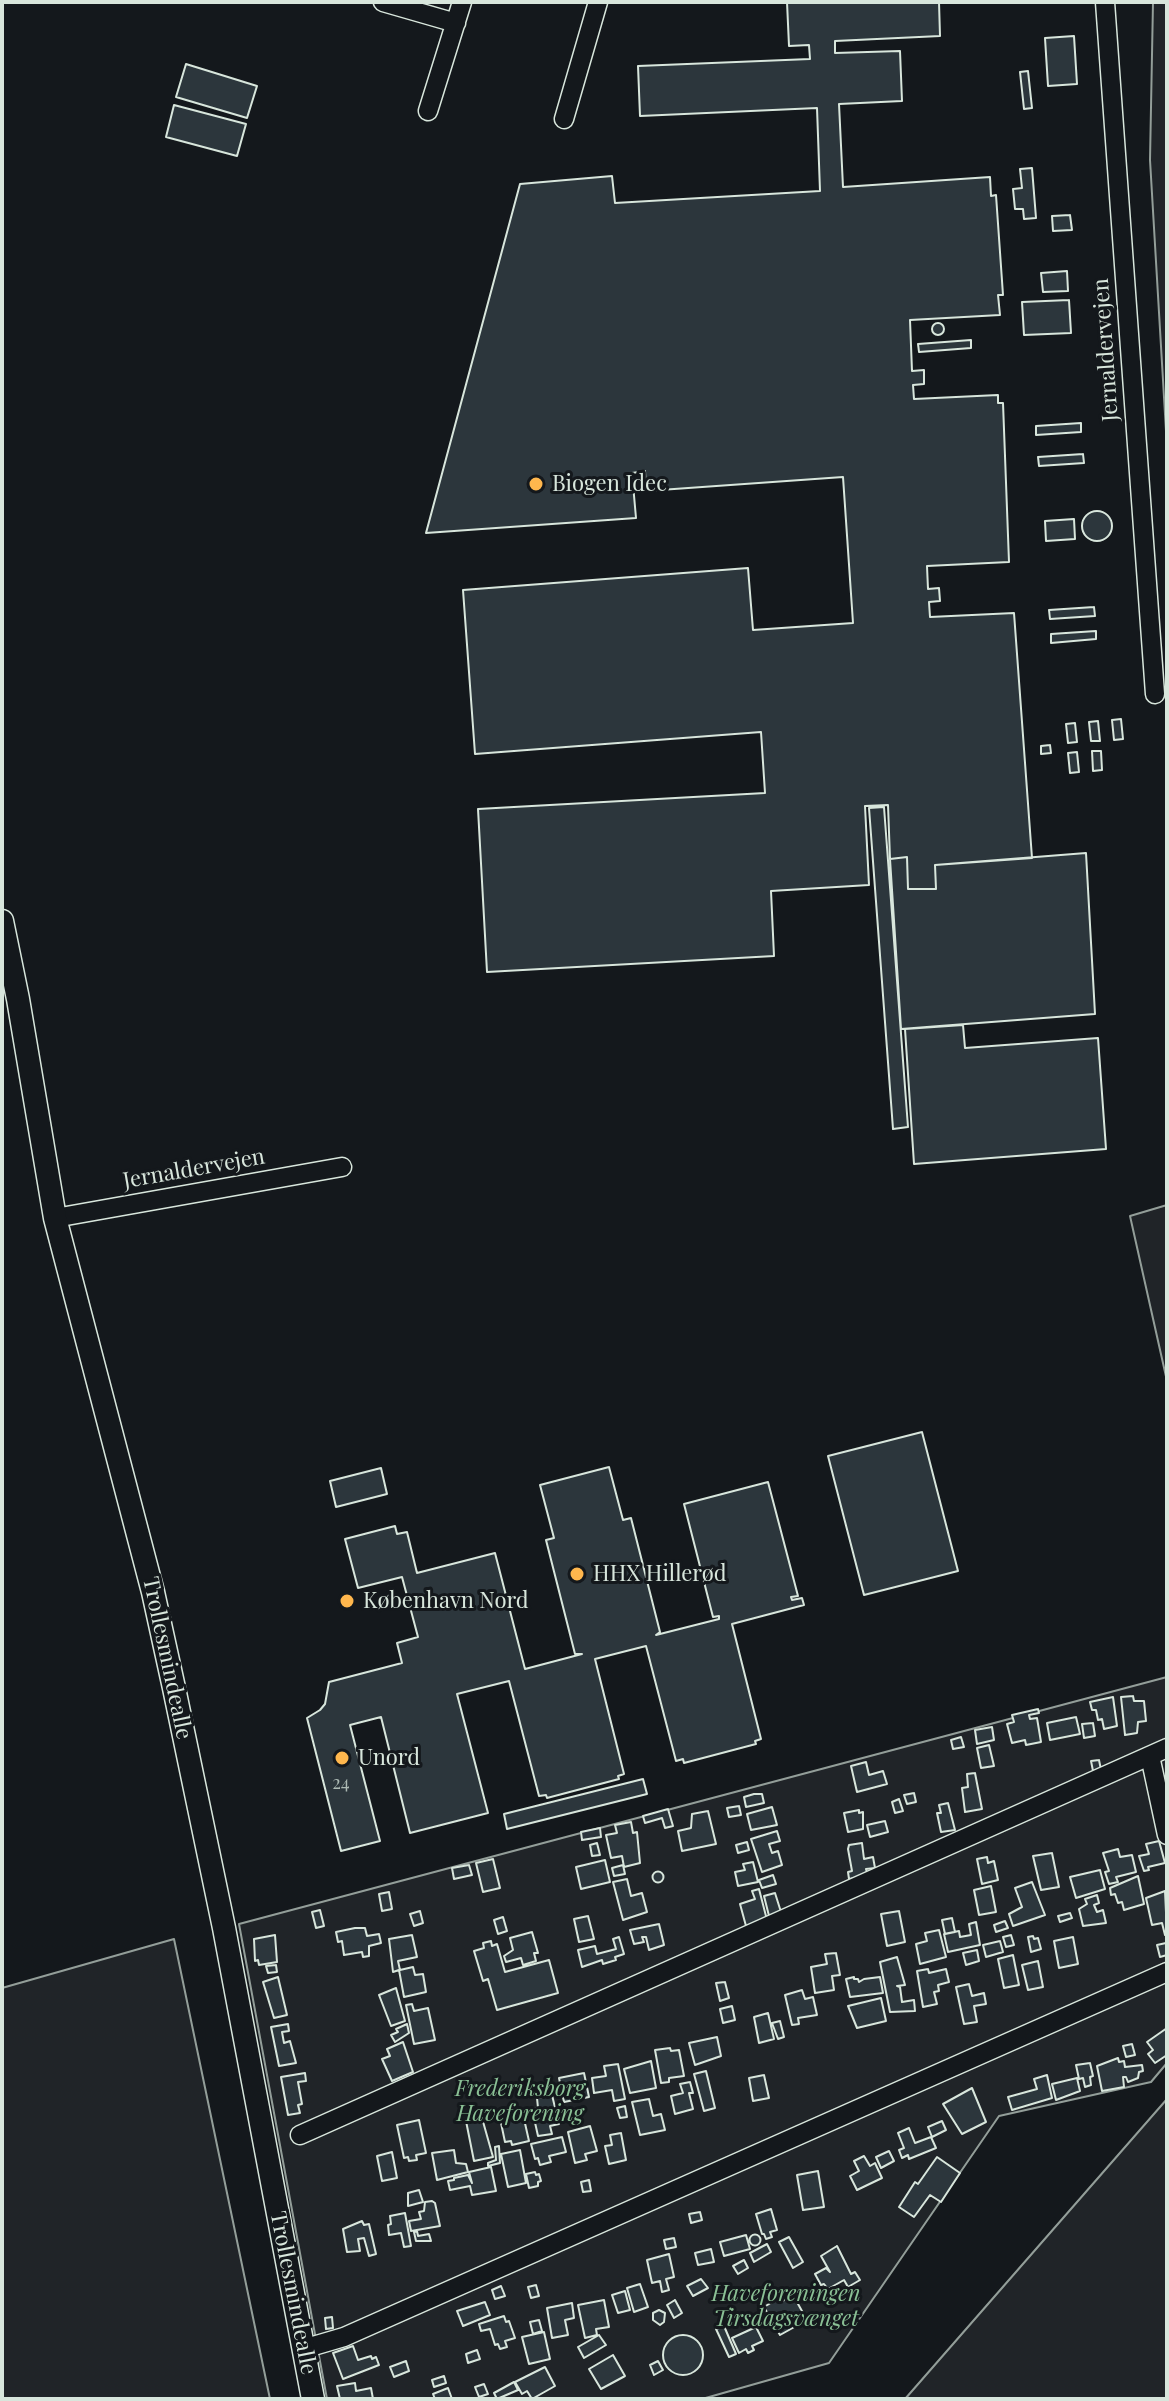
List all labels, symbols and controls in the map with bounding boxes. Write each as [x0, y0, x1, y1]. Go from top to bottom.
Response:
street label: Jernaldervejen [1088, 278, 1124, 422]
place label: Biogen Idec [552, 471, 667, 497]
marker: Biogen Idec [527, 475, 545, 493]
street label: Jernaldervejen [121, 1144, 267, 1194]
place label: HHX Hillerød [593, 1561, 727, 1587]
marker: HHX Hillerød [568, 1565, 586, 1583]
street label: Trollesmindealle [137, 1574, 197, 1742]
place label: København Nord [363, 1588, 529, 1614]
marker: København Nord [338, 1592, 356, 1610]
place label: Unord [358, 1745, 420, 1771]
marker: Unord [333, 1749, 351, 1767]
house number: 24 [332, 1772, 350, 1794]
park label: Frederiksborg Haveforening [455, 2076, 585, 2128]
street label: Trollesmindealle [264, 2209, 322, 2377]
park label: Haveforeningen Tirsdagsvænget [711, 2281, 861, 2332]

